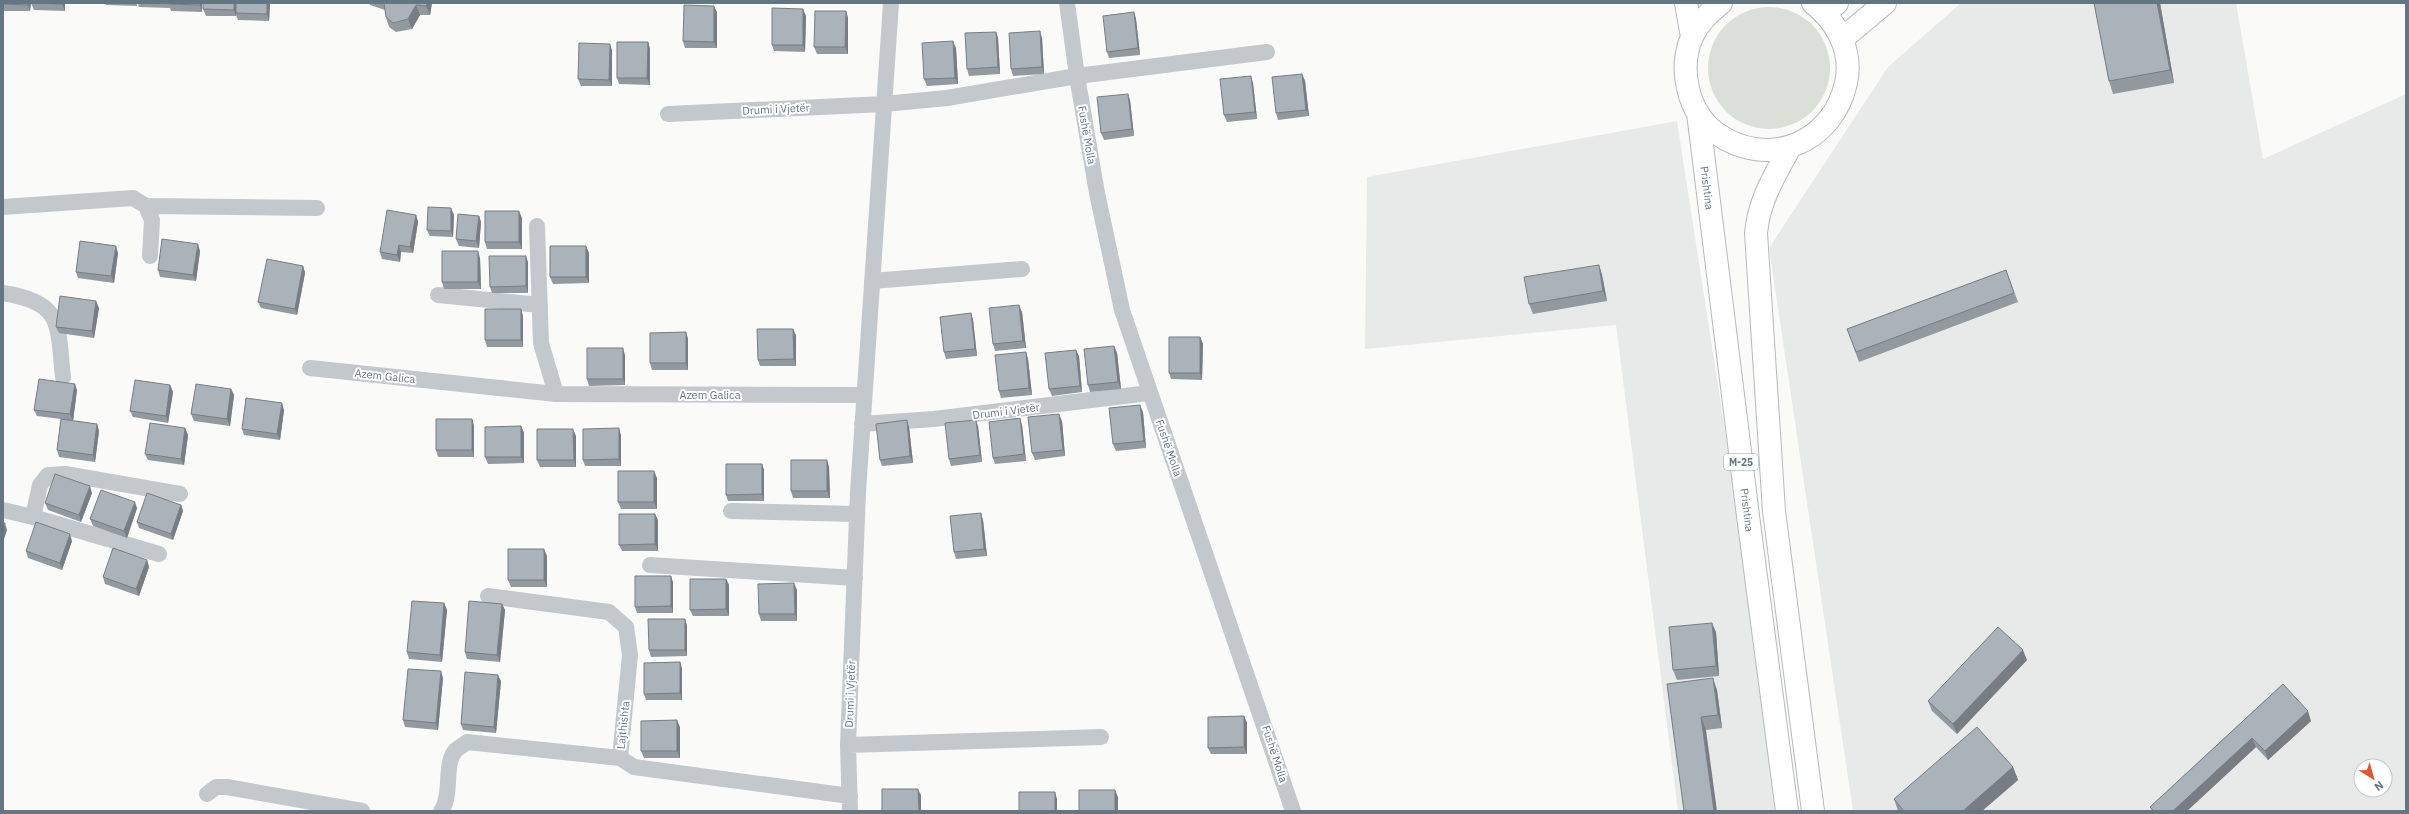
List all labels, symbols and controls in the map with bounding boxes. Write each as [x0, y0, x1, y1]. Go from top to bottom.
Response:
street label: Drumi i Vjetër [742, 100, 810, 118]
street label: Fushë Molla [1075, 105, 1099, 166]
street label: Prishtina [1697, 165, 1717, 211]
street label: Azem Galica [354, 366, 416, 386]
street label: Azem Galica [679, 388, 741, 402]
street label: Drumi i Vjetër [972, 400, 1040, 422]
street label: Fushë Molla [1153, 418, 1185, 478]
road number: M-25 [1724, 454, 1758, 470]
street label: Prishtina [1737, 487, 1757, 533]
street label: Drumi i Vjetër [842, 660, 858, 728]
street label: Lajthishta [614, 700, 633, 750]
street label: Fushë Molla [1259, 724, 1291, 784]
north arrow [2353, 758, 2393, 798]
text: N [2372, 778, 2386, 794]

